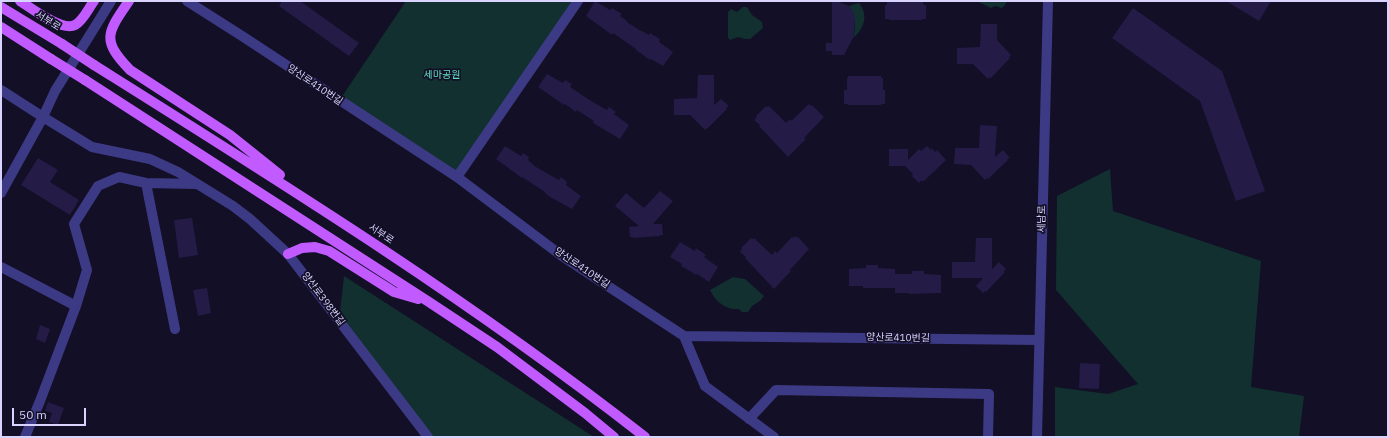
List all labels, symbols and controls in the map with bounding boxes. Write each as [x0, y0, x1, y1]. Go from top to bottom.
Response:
street label: 서부로 [33, 9, 63, 33]
street label: 양산로410번길 [285, 62, 345, 108]
park label: 세마공원 [424, 69, 460, 81]
street label: 세남로 [1036, 205, 1048, 233]
street label: 서부로 [366, 221, 396, 247]
street label: 양산로410번길 [552, 245, 612, 291]
street label: 양산로398번길 [299, 270, 347, 328]
street label: 양산로410번길 [866, 331, 930, 345]
scale bar [14, 400, 88, 426]
text: 50 m [19, 407, 47, 422]

